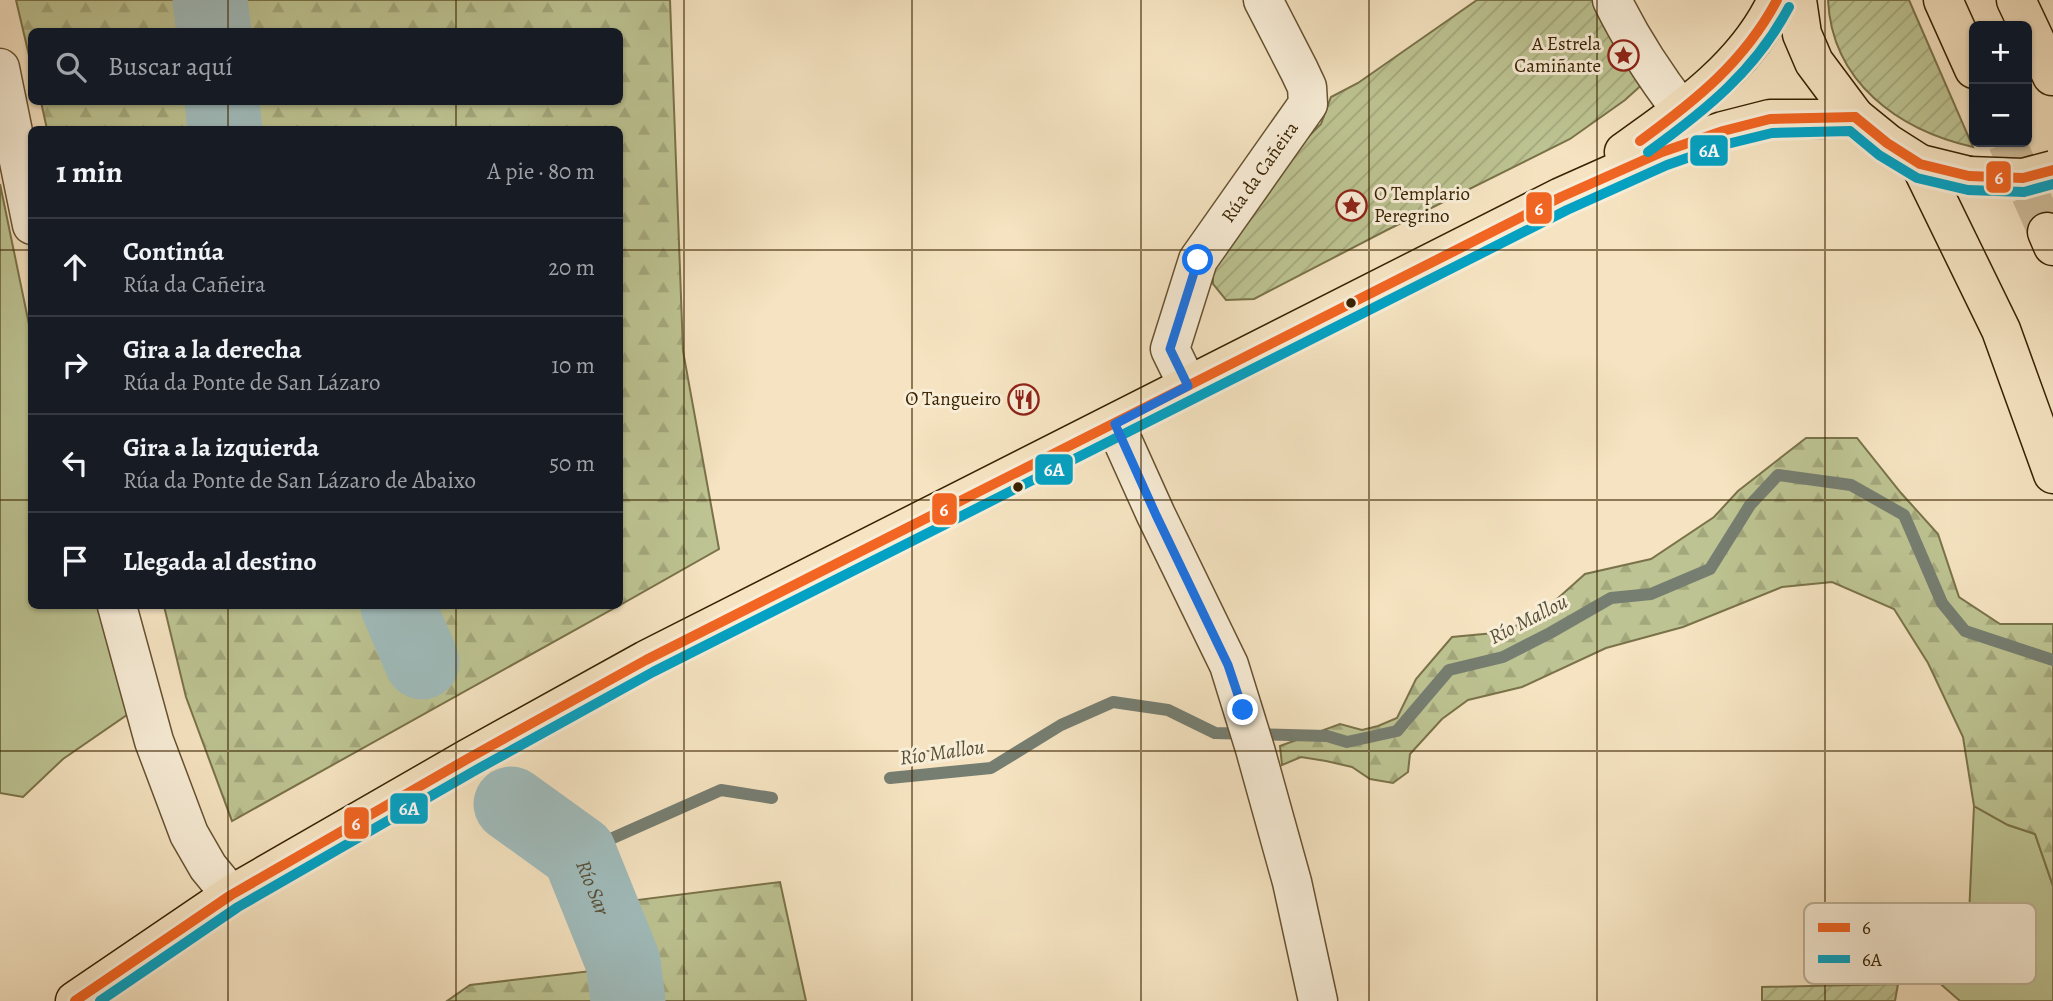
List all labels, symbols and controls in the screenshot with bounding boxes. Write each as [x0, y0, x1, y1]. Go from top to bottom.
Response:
map controls [1969, 21, 2032, 147]
button: + [1969, 21, 2032, 84]
search box [28, 28, 623, 105]
place label: A Estrela Camiñante [1514, 31, 1601, 79]
place icon: A Estrela Camiñante [1607, 38, 1641, 72]
icon: search [52, 48, 90, 86]
text: Buscar aquí [108, 49, 233, 84]
button: − [1969, 84, 2032, 147]
street label: Rúa da Cañeira [1215, 116, 1305, 228]
line badge: 6A [1689, 134, 1729, 167]
text: 6A [1699, 138, 1720, 164]
text: 1 min [56, 152, 123, 192]
text: A pie · 80 m [487, 156, 595, 187]
line badge: 6 [1985, 160, 2012, 194]
text: 6 [1995, 165, 2004, 191]
place label: O Templario Peregrino [1374, 181, 1470, 229]
place icon: O Templario Peregrino [1334, 188, 1368, 222]
line badge: 6 [1525, 191, 1553, 225]
text: 6 [1535, 196, 1544, 222]
text: Continúa [123, 234, 224, 269]
route start [1182, 244, 1213, 275]
icon: ahead [56, 248, 94, 286]
text: 20 m [548, 252, 595, 283]
text: Rúa da Cañeira [123, 269, 266, 300]
unlabelled marker [1344, 296, 1358, 310]
text: Gira a la derecha [123, 332, 302, 367]
icon: right [56, 346, 94, 384]
text: 10 m [551, 350, 595, 381]
text: Rúa da Ponte de San Lázaro [123, 367, 380, 398]
restaurant icon: O Tangueiro [1007, 382, 1041, 416]
place label: O Tangueiro [905, 386, 1001, 412]
text: Gira a la izquierda [123, 430, 319, 465]
icon: left [56, 444, 94, 482]
text: 50 m [549, 448, 595, 479]
line badge: 6A [1034, 453, 1074, 486]
text: 6A [1044, 457, 1065, 483]
text: Rúa da Ponte de San Lázaro de Abaixo [123, 465, 476, 496]
unlabelled marker [1011, 480, 1025, 494]
line badge: 6 [931, 492, 958, 526]
text: 6 [940, 497, 949, 523]
icon: arrive [56, 542, 94, 580]
text: Llegada al destino [123, 544, 317, 579]
water label: Río Mallou [1484, 587, 1572, 651]
route end [1227, 694, 1258, 725]
water label: Río Mallou [898, 732, 986, 772]
line badge: 6A [389, 792, 429, 825]
text: 6A [399, 796, 420, 822]
line badge: 6 [343, 806, 370, 840]
text: 6 [352, 811, 361, 837]
water label: Río Sar [569, 856, 617, 920]
legend [1804, 903, 2036, 984]
text: 6 [1862, 915, 1871, 941]
text: 6A [1862, 947, 1883, 973]

